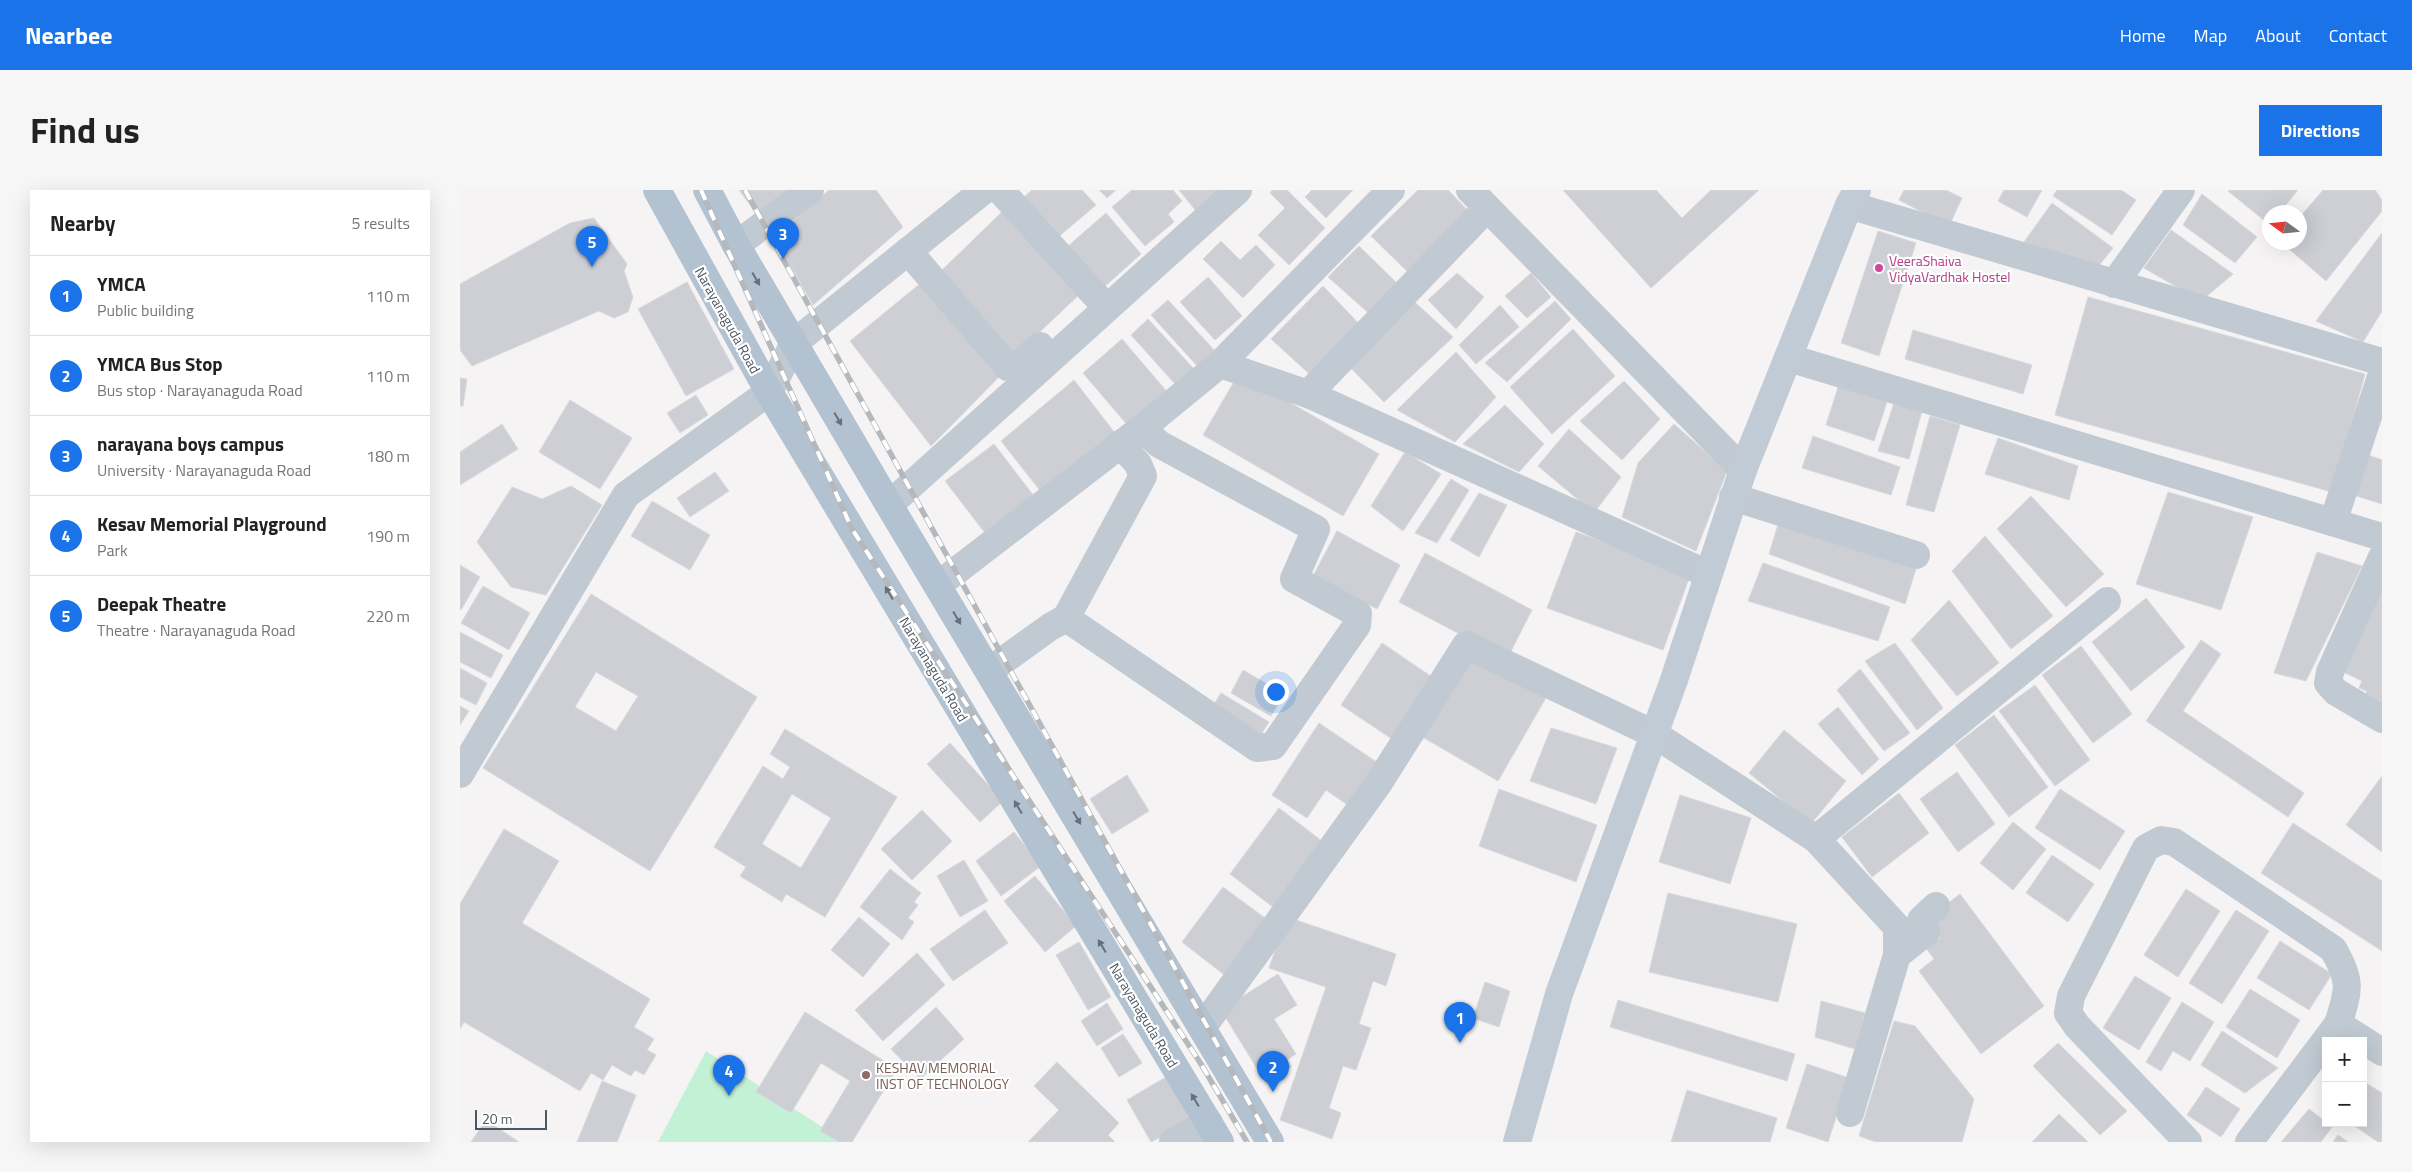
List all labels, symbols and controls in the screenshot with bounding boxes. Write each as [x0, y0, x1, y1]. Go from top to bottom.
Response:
text: Nearbee [25, 17, 112, 53]
text: Home [2120, 22, 2166, 49]
text: Map [2194, 22, 2227, 49]
text: About [2255, 22, 2301, 49]
text: Contact [2329, 22, 2387, 49]
text: Find us [30, 103, 140, 157]
button: Directions [2259, 105, 2382, 156]
north arrow [2262, 205, 2307, 250]
text: Nearby [50, 207, 115, 239]
text: 5 results [351, 211, 410, 235]
pin: 3 [767, 218, 799, 259]
pin: 5 [576, 226, 608, 267]
place label: VeeraShaiva VidyaVardhak Hostel [1889, 250, 2011, 287]
marker: VeeraShaiva VidyaVardhak Hostel [1873, 262, 1885, 274]
street label: Narayanaguda Road [690, 263, 766, 377]
text: YMCA [97, 269, 146, 298]
one-way arrow [752, 271, 760, 286]
text: 1 [62, 284, 70, 308]
text: 110 m [366, 284, 410, 308]
text: Public building [97, 298, 194, 322]
text: YMCA Bus Stop [97, 349, 223, 378]
text: 2 [62, 364, 70, 388]
text: 110 m [366, 364, 410, 388]
text: Bus stop · Narayanaguda Road [97, 378, 303, 402]
one-way arrow [834, 412, 843, 425]
text: narayana boys campus [97, 429, 284, 458]
text: 3 [62, 444, 70, 468]
text: 180 m [366, 444, 410, 468]
text: University · Narayanaguda Road [97, 458, 311, 482]
text: Kesav Memorial Playground [97, 509, 327, 538]
text: 4 [62, 524, 70, 548]
text: 190 m [366, 524, 410, 548]
text: Park [97, 538, 128, 562]
one-way arrow [884, 587, 893, 600]
text: Deepak Theatre [97, 589, 226, 618]
text: 5 [62, 604, 70, 628]
text: 220 m [366, 604, 410, 628]
one-way arrow [953, 612, 962, 625]
street label: Narayanaguda Road [894, 613, 974, 725]
text: Theatre · Narayanaguda Road [97, 618, 296, 642]
your location [1263, 679, 1289, 705]
one-way arrow [1013, 801, 1022, 814]
one-way arrow [1072, 811, 1081, 825]
one-way arrow [1097, 940, 1106, 953]
street label: Narayanaguda Road [1104, 959, 1184, 1071]
pin: 1 [1444, 1002, 1476, 1043]
map controls [2322, 1037, 2367, 1127]
button: + [2322, 1037, 2367, 1082]
pin: 2 [1257, 1051, 1289, 1092]
pin: 4 [713, 1055, 745, 1096]
place label: KESHAV MEMORIAL INST OF TECHNOLOGY [876, 1057, 1009, 1094]
marker: KESHAV MEMORIAL INST OF TECHNOLOGY [860, 1069, 872, 1081]
button: − [2322, 1082, 2367, 1127]
one-way arrow [1191, 1094, 1200, 1107]
scale bar [475, 1107, 548, 1130]
text: 20 m [482, 1108, 512, 1129]

